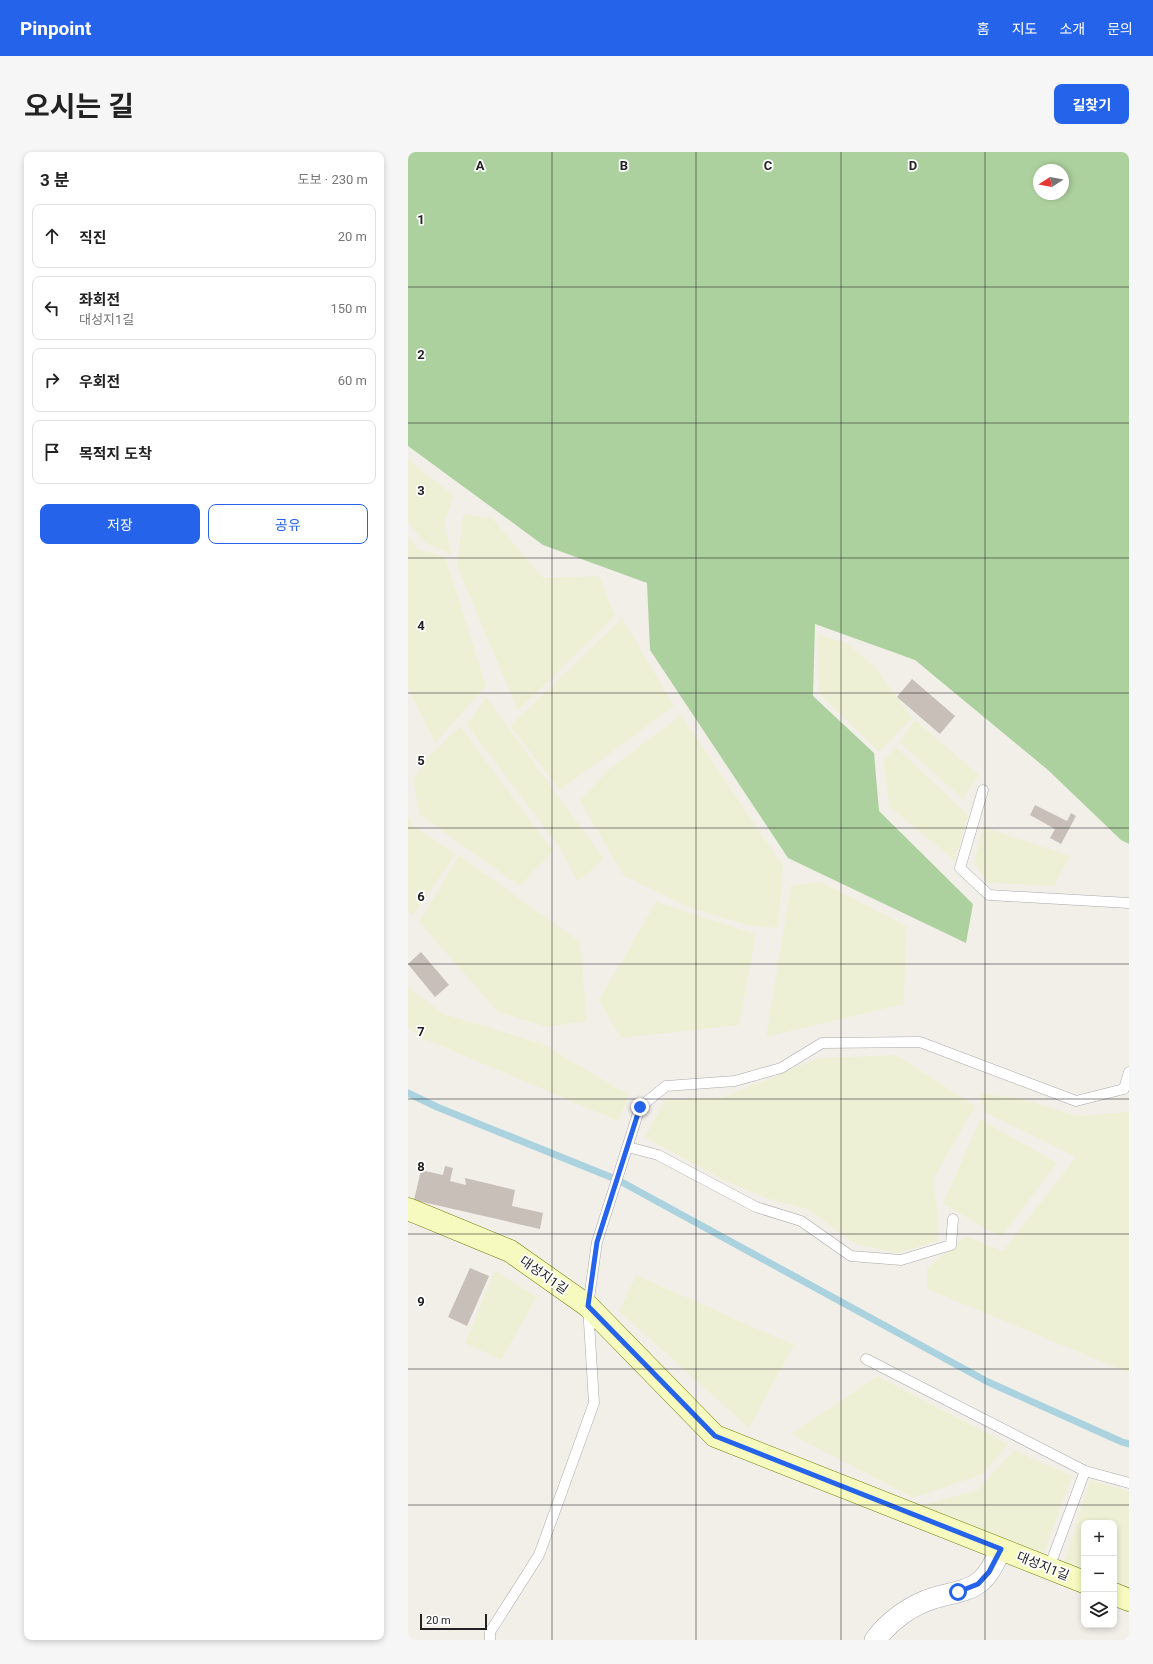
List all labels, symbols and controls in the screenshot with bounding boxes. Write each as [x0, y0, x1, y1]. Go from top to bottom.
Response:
text: Pinpoint [20, 17, 91, 40]
text: 홈 [977, 21, 990, 37]
text: 지도 [1012, 21, 1037, 37]
text: 소개 [1059, 21, 1085, 37]
text: 문의 [1107, 21, 1133, 37]
button: 길찾기 [1054, 84, 1129, 124]
text: 오시는 길 [24, 90, 134, 123]
text: A [476, 158, 485, 173]
text: B [620, 158, 628, 173]
text: C [764, 158, 773, 173]
text: D [909, 158, 917, 173]
north arrow [1033, 164, 1069, 200]
text: 3 분 [40, 170, 70, 190]
text: 도보 · 230 m [298, 172, 368, 187]
text: 1 [417, 212, 425, 227]
icon: ahead [41, 225, 63, 247]
text: 직진 [79, 229, 107, 247]
text: 20 m [338, 229, 367, 244]
text: 좌회전 [79, 291, 120, 309]
icon: left [41, 297, 63, 319]
text: 150 m [330, 301, 367, 316]
text: 대성지1길 [79, 312, 134, 327]
text: 2 [417, 347, 425, 362]
icon: right [41, 369, 63, 391]
text: 우회전 [79, 373, 120, 391]
text: 60 m [338, 373, 367, 388]
icon: arrive [41, 441, 63, 463]
text: 목적지 도착 [79, 445, 152, 463]
text: 3 [417, 483, 425, 498]
button: 저장 [40, 504, 200, 544]
button: 공유 [208, 504, 368, 544]
text: 4 [417, 618, 425, 633]
text: 5 [417, 753, 425, 768]
text: 6 [417, 889, 425, 904]
text: 7 [417, 1024, 425, 1039]
route end [631, 1098, 649, 1116]
text: 8 [417, 1159, 425, 1174]
street label: 대성지1길 [517, 1253, 571, 1297]
text: 9 [417, 1294, 425, 1309]
map controls [1081, 1520, 1117, 1628]
button: + [1081, 1520, 1117, 1556]
street label: 대성지1길 [1015, 1549, 1071, 1583]
button: − [1081, 1556, 1117, 1592]
route start [949, 1583, 967, 1601]
button: layers [1081, 1592, 1117, 1628]
scale bar [420, 1612, 487, 1631]
text: 20 m [426, 1614, 451, 1627]

